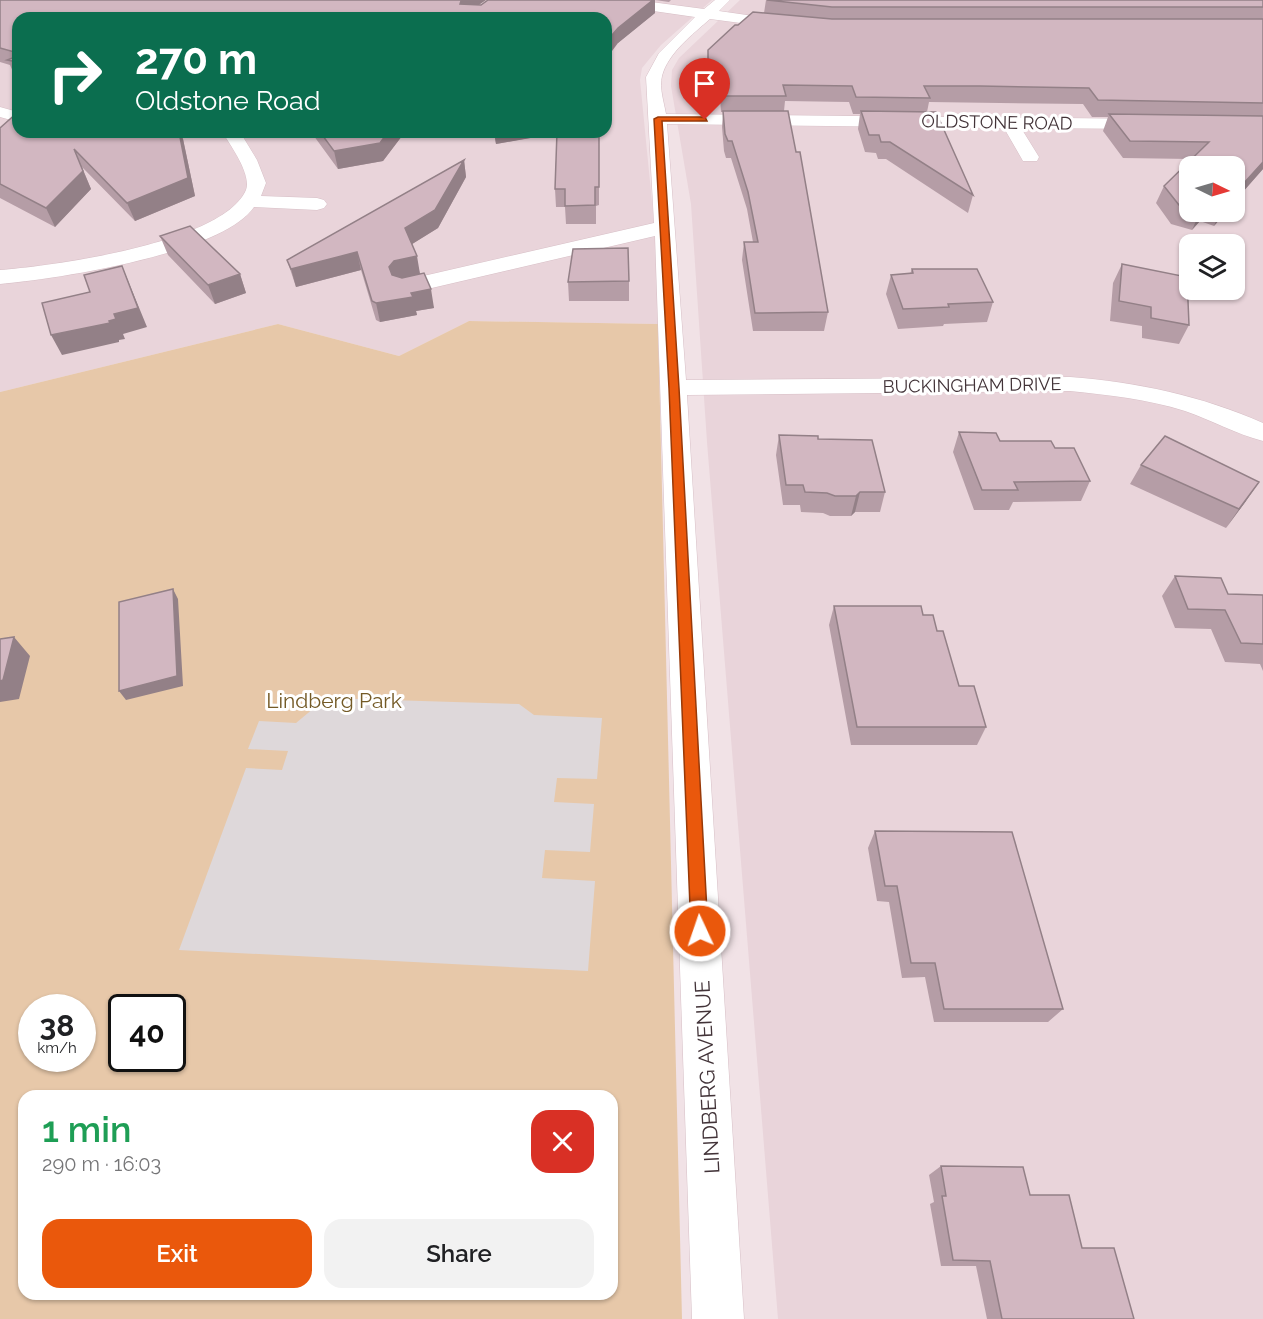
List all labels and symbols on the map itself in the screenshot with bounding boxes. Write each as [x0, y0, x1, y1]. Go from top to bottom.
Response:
pin [679, 58, 730, 120]
street label: OLDSTONE ROAD [921, 110, 1073, 134]
north arrow [1179, 156, 1245, 222]
street label: BUCKINGHAM DRIVE [882, 373, 1062, 397]
park label: Lindberg Park [266, 688, 402, 713]
position arrow [668, 899, 732, 963]
street label: LINDBERG AVENUE [689, 980, 725, 1174]
speed limit sign: 40 [108, 994, 186, 1072]

